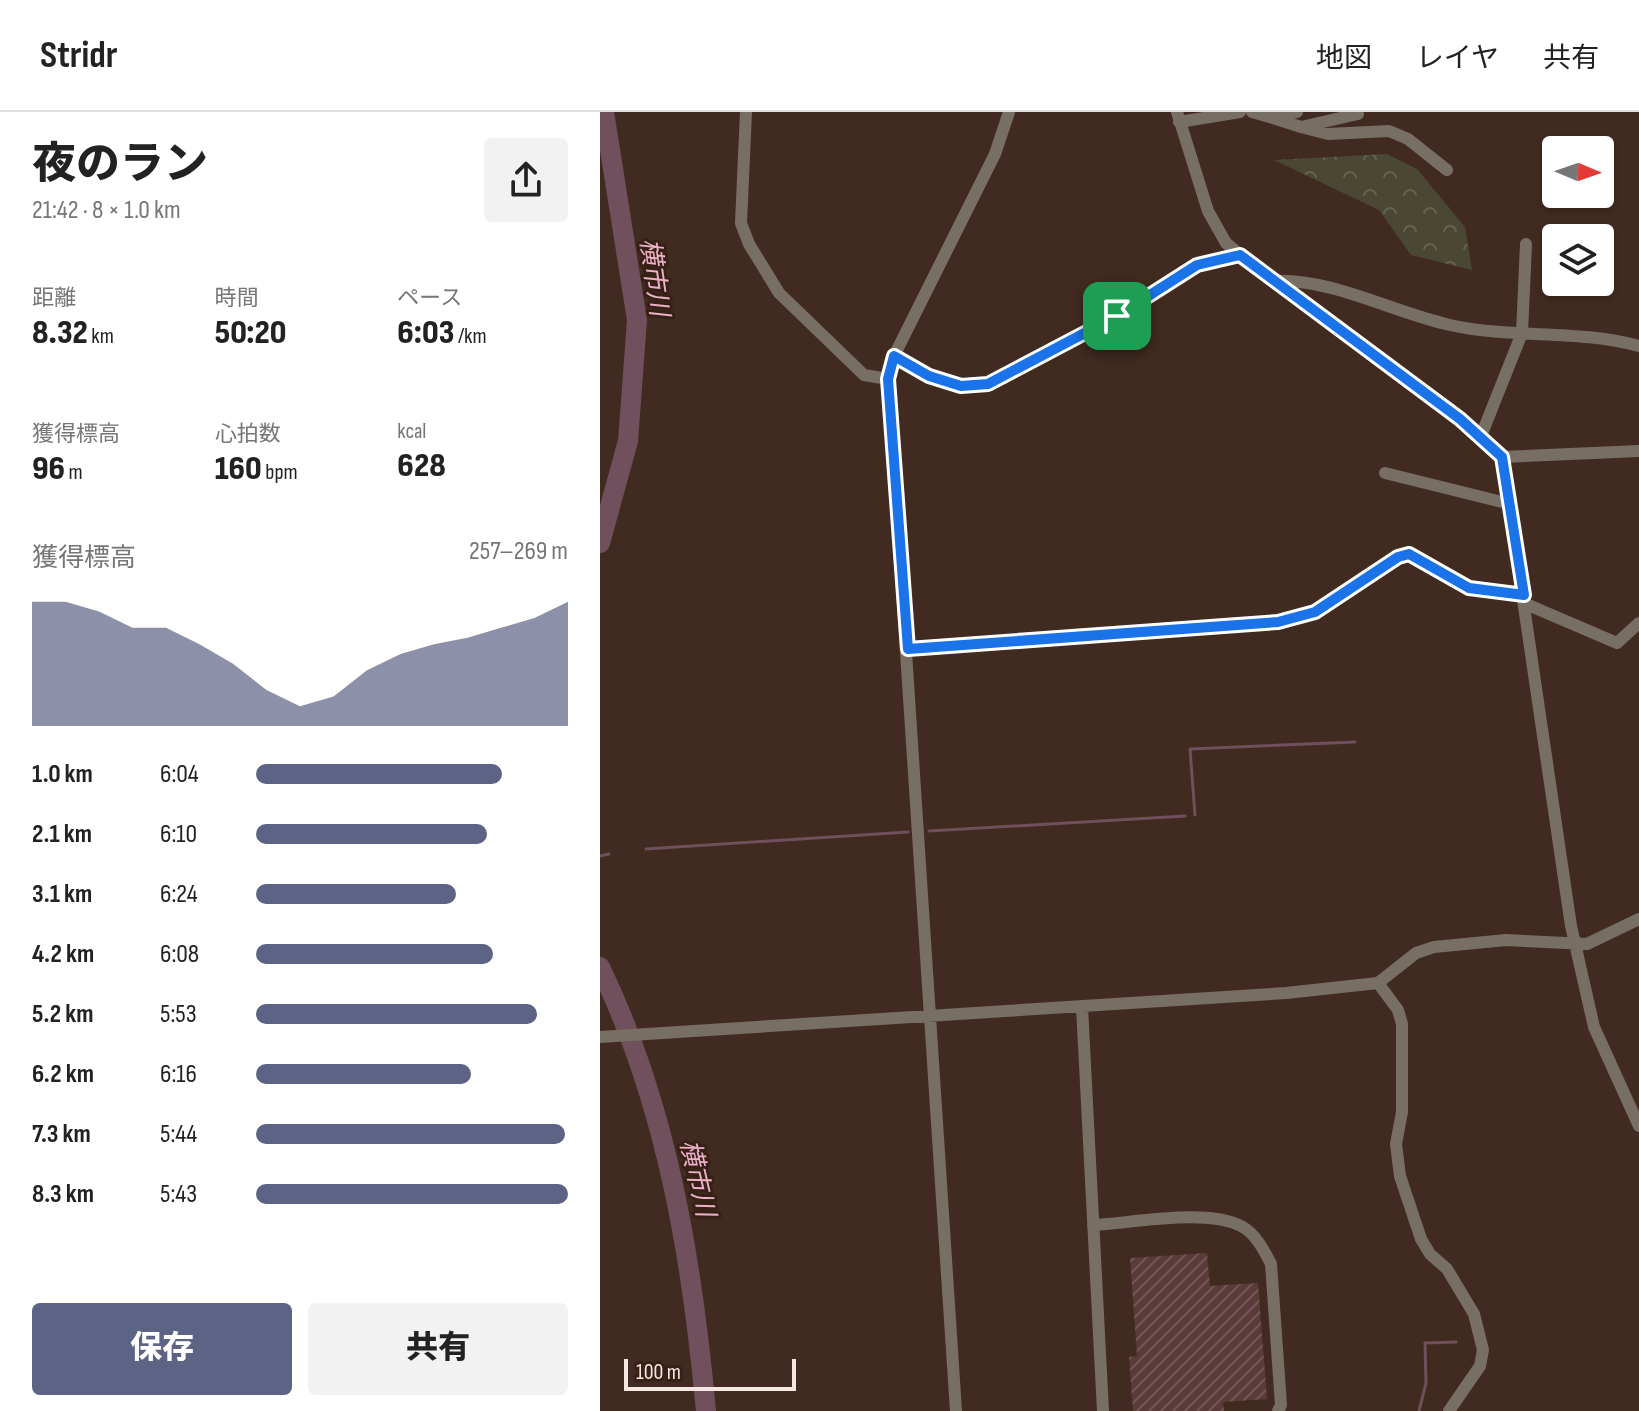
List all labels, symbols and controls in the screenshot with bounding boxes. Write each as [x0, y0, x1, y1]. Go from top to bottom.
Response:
text: Stridr [40, 33, 117, 78]
text: 地図 [1316, 42, 1372, 75]
text: レイヤ [1416, 42, 1499, 75]
text: 共有 [1543, 42, 1599, 75]
north arrow [1542, 136, 1614, 208]
map controls [1542, 136, 1614, 296]
text: 夜のラン [32, 138, 208, 191]
button: share [484, 138, 568, 222]
text: 21:42 · 8 × 1.0 km [32, 195, 181, 226]
button: layers [1542, 224, 1614, 296]
water label: 横市川 [633, 236, 675, 321]
pin [1083, 282, 1151, 350]
text: 距離 [32, 285, 76, 312]
text: 時間 [215, 285, 259, 312]
text: ペース [397, 285, 462, 312]
icon: arrive [1095, 294, 1139, 338]
text: 8.32 [32, 312, 88, 353]
text: 50:20 [215, 312, 286, 353]
text: 6:03 [397, 312, 454, 353]
text: km [88, 323, 114, 350]
text: /km [454, 323, 487, 350]
text: kcal [397, 418, 426, 445]
text: 獲得標高 [32, 421, 120, 448]
text: 心拍数 [215, 421, 281, 448]
text: 628 [397, 445, 446, 486]
text: 96 [32, 448, 65, 489]
text: 160 [215, 448, 262, 489]
text: m [65, 459, 83, 486]
text: bpm [262, 459, 298, 486]
text: 257–269 m [469, 536, 568, 567]
text: 獲得標高 [32, 543, 136, 574]
text: 1.0 km [32, 759, 93, 790]
text: 6:04 [160, 759, 199, 790]
text: 2.1 km [32, 819, 92, 850]
text: 6:10 [160, 819, 197, 850]
text: 3.1 km [32, 879, 92, 910]
text: 6:24 [160, 879, 198, 910]
text: 4.2 km [32, 939, 94, 970]
text: 6:08 [160, 939, 199, 970]
text: 5.2 km [32, 999, 94, 1030]
text: 5:53 [160, 999, 197, 1030]
text: 6.2 km [32, 1059, 94, 1090]
text: 6:16 [160, 1059, 197, 1090]
text: 7.3 km [32, 1119, 91, 1150]
text: 5:44 [160, 1119, 197, 1150]
water label: 横市川 [673, 1137, 721, 1223]
text: 8.3 km [32, 1179, 94, 1210]
text: 5:43 [160, 1179, 197, 1210]
button: 保存 [32, 1303, 292, 1395]
button: 共有 [308, 1303, 568, 1395]
scale bar [624, 1355, 796, 1391]
text: 100 m [636, 1359, 681, 1386]

